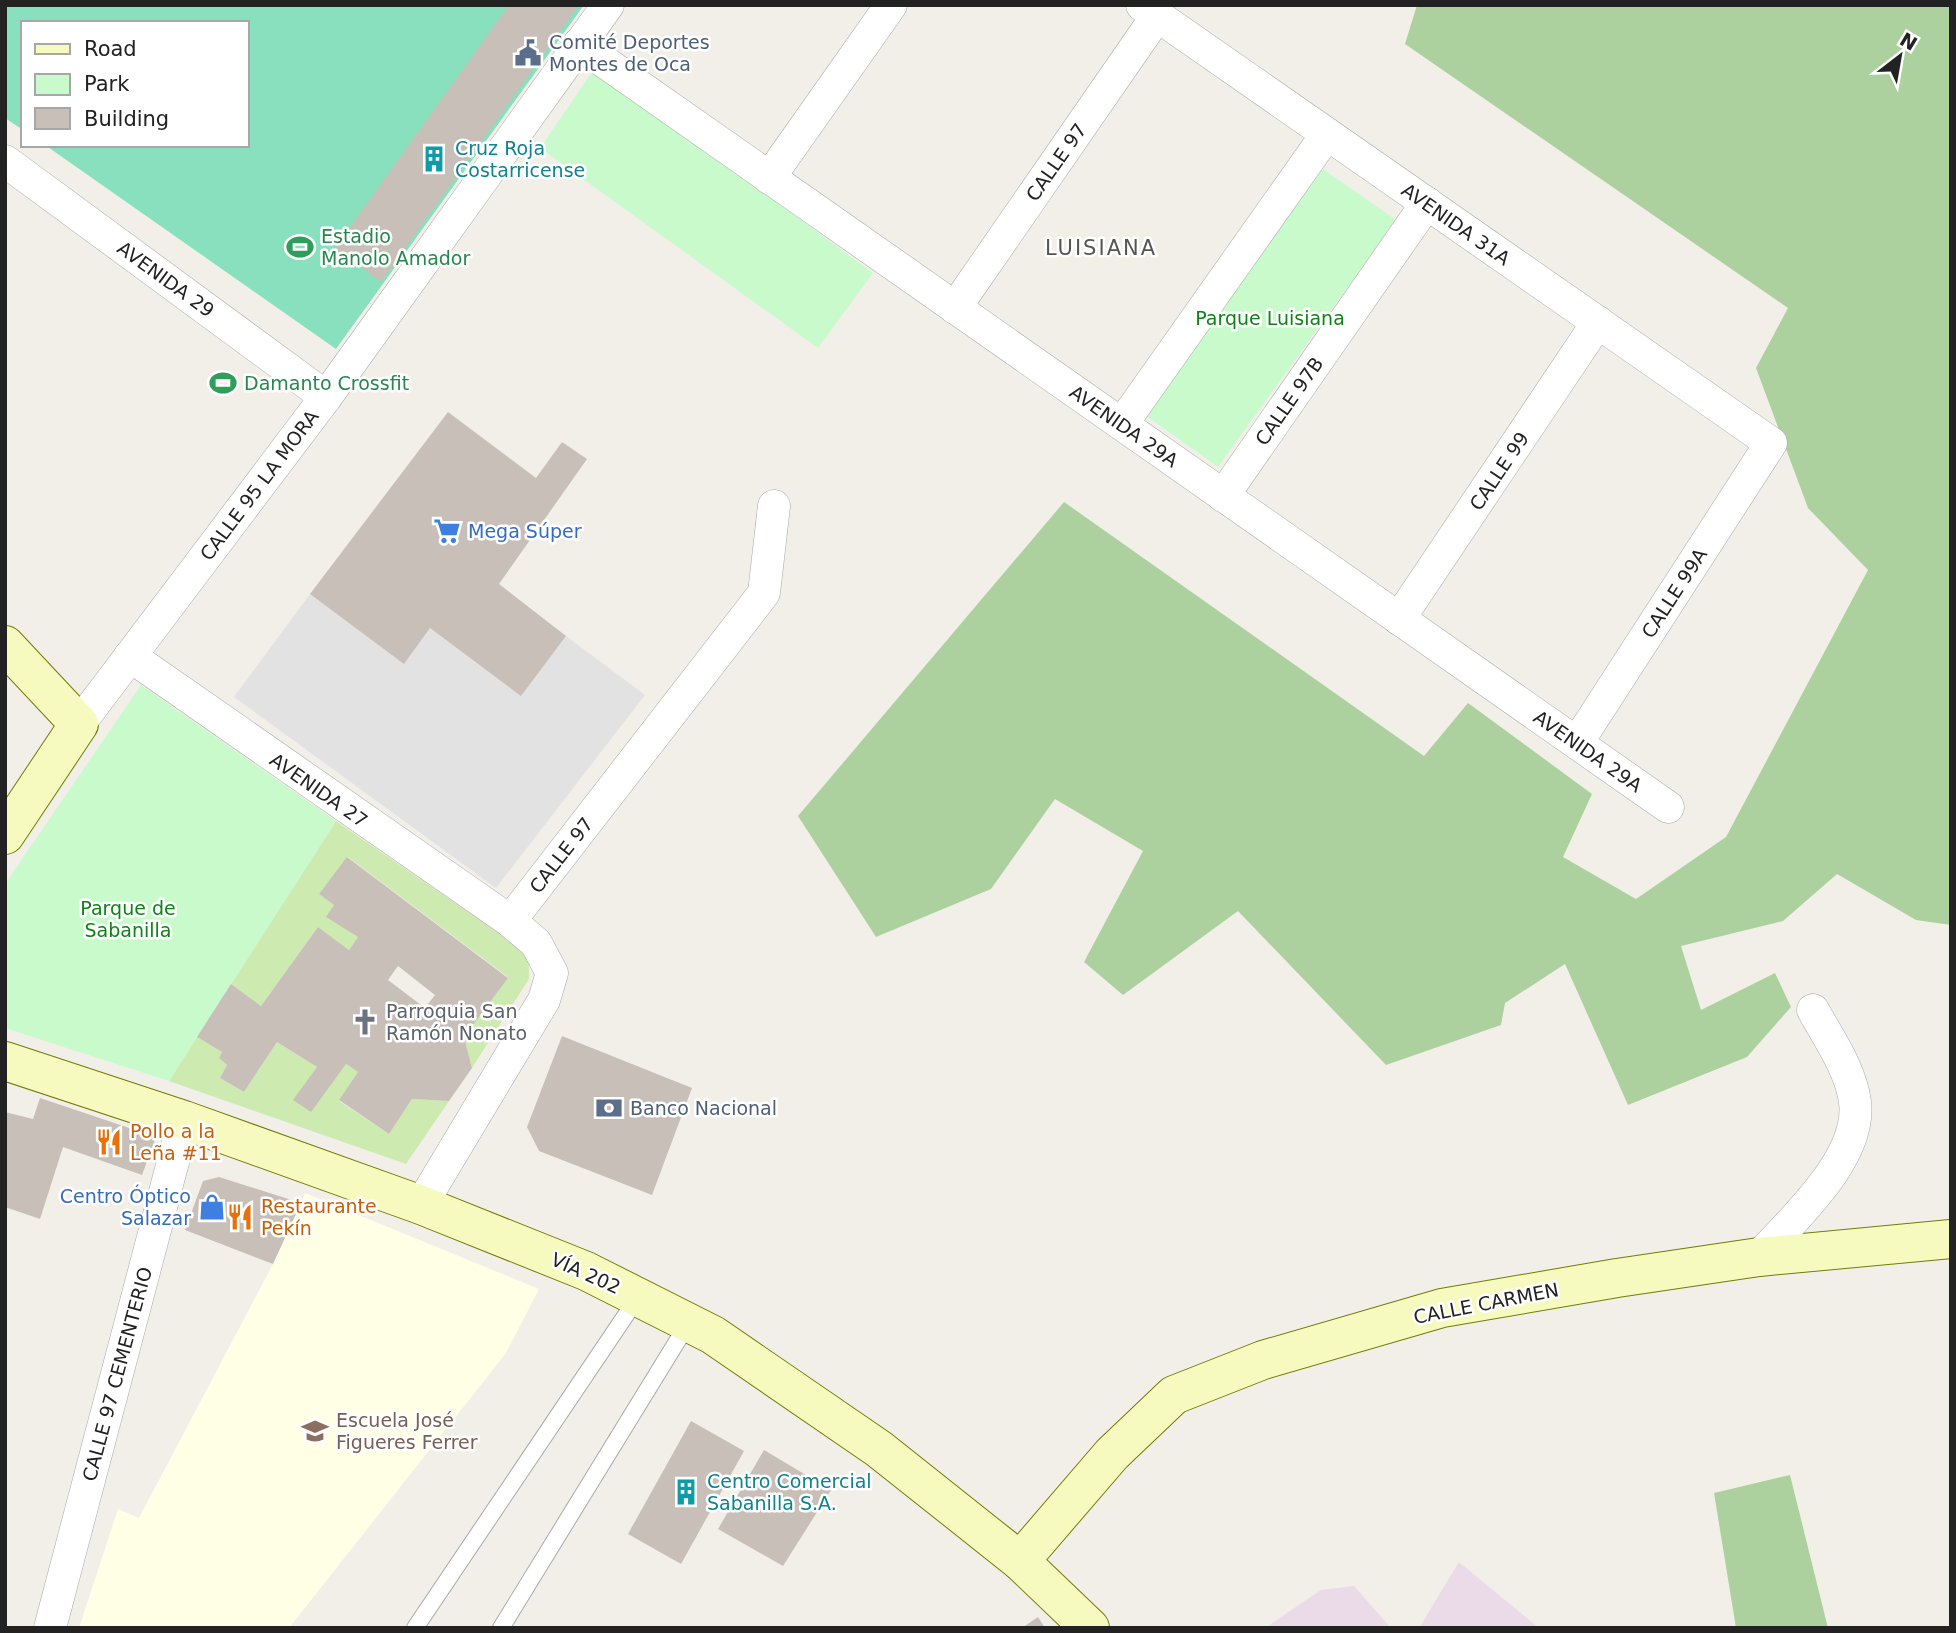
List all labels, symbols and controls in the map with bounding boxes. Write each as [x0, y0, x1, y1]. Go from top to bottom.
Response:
legend [21, 21, 248, 147]
north arrow [1865, 21, 1935, 91]
text: N [1896, 28, 1921, 55]
place label: Comité Deportes Montes de Oca [549, 31, 710, 75]
text: Road [84, 37, 137, 61]
public building icon: Comité Deportes Montes de Oca [513, 38, 543, 68]
text: Park [84, 72, 130, 96]
text: Building [84, 107, 169, 131]
street label: CALLE 97 [1021, 119, 1091, 205]
place label: Cruz Roja Costarricense [455, 137, 585, 181]
building icon: Cruz Roja Costarricense [419, 144, 449, 174]
street label: AVENIDA 31A [1398, 179, 1514, 269]
place label: Estadio Manolo Amador [321, 225, 470, 269]
sports icon: Estadio Manolo Amador [285, 232, 315, 262]
district label: LUISIANA [1045, 236, 1157, 260]
street label: AVENIDA 29 [113, 237, 219, 321]
park label: Parque Luisiana [1195, 307, 1345, 329]
street label: CALLE 97B [1251, 353, 1327, 449]
sports icon: Damanto Crossfit [208, 368, 238, 398]
place label: Damanto Crossfit [244, 372, 409, 394]
street label: AVENIDA 29A [1066, 381, 1182, 471]
street label: CALLE 95 LA MORA [195, 405, 323, 565]
street label: CALLE 99 [1465, 428, 1533, 514]
supermarket icon: Mega Súper [432, 516, 462, 546]
place label: Mega Súper [468, 520, 582, 542]
street label: CALLE 99A [1637, 544, 1711, 642]
street label: AVENIDA 29A [1530, 706, 1646, 796]
street label: AVENIDA 27 [266, 748, 372, 832]
street label: CALLE 97 [525, 813, 597, 897]
park label: Parque de Sabanilla [80, 897, 176, 941]
place label: Parroquia San Ramón Nonato [386, 1000, 527, 1044]
church icon: Parroquia San Ramón Nonato [350, 1007, 380, 1037]
bank icon: Banco Nacional [594, 1093, 624, 1123]
place label: Banco Nacional [630, 1097, 777, 1119]
place label: Pollo a la Leña #11 [130, 1120, 222, 1164]
restaurant icon: Pollo a la Leña #11 [94, 1127, 124, 1157]
place label: Centro Óptico Salazar [60, 1184, 191, 1229]
shop icon: Centro Óptico Salazar [197, 1192, 227, 1222]
place label: Restaurante Pekín [261, 1195, 377, 1239]
restaurant icon: Restaurante Pekín [225, 1202, 255, 1232]
street label: VÍA 202 [548, 1248, 624, 1298]
street label: CALLE 97 CEMENTERIO [78, 1264, 156, 1484]
street label: CALLE CARMEN [1411, 1278, 1561, 1328]
place label: Escuela José Figueres Ferrer [336, 1409, 478, 1453]
school or university icon: Escuela José Figueres Ferrer [300, 1416, 330, 1446]
place label: Centro Comercial Sabanilla S.A. [707, 1470, 872, 1514]
building icon: Centro Comercial Sabanilla S.A. [671, 1477, 701, 1507]

